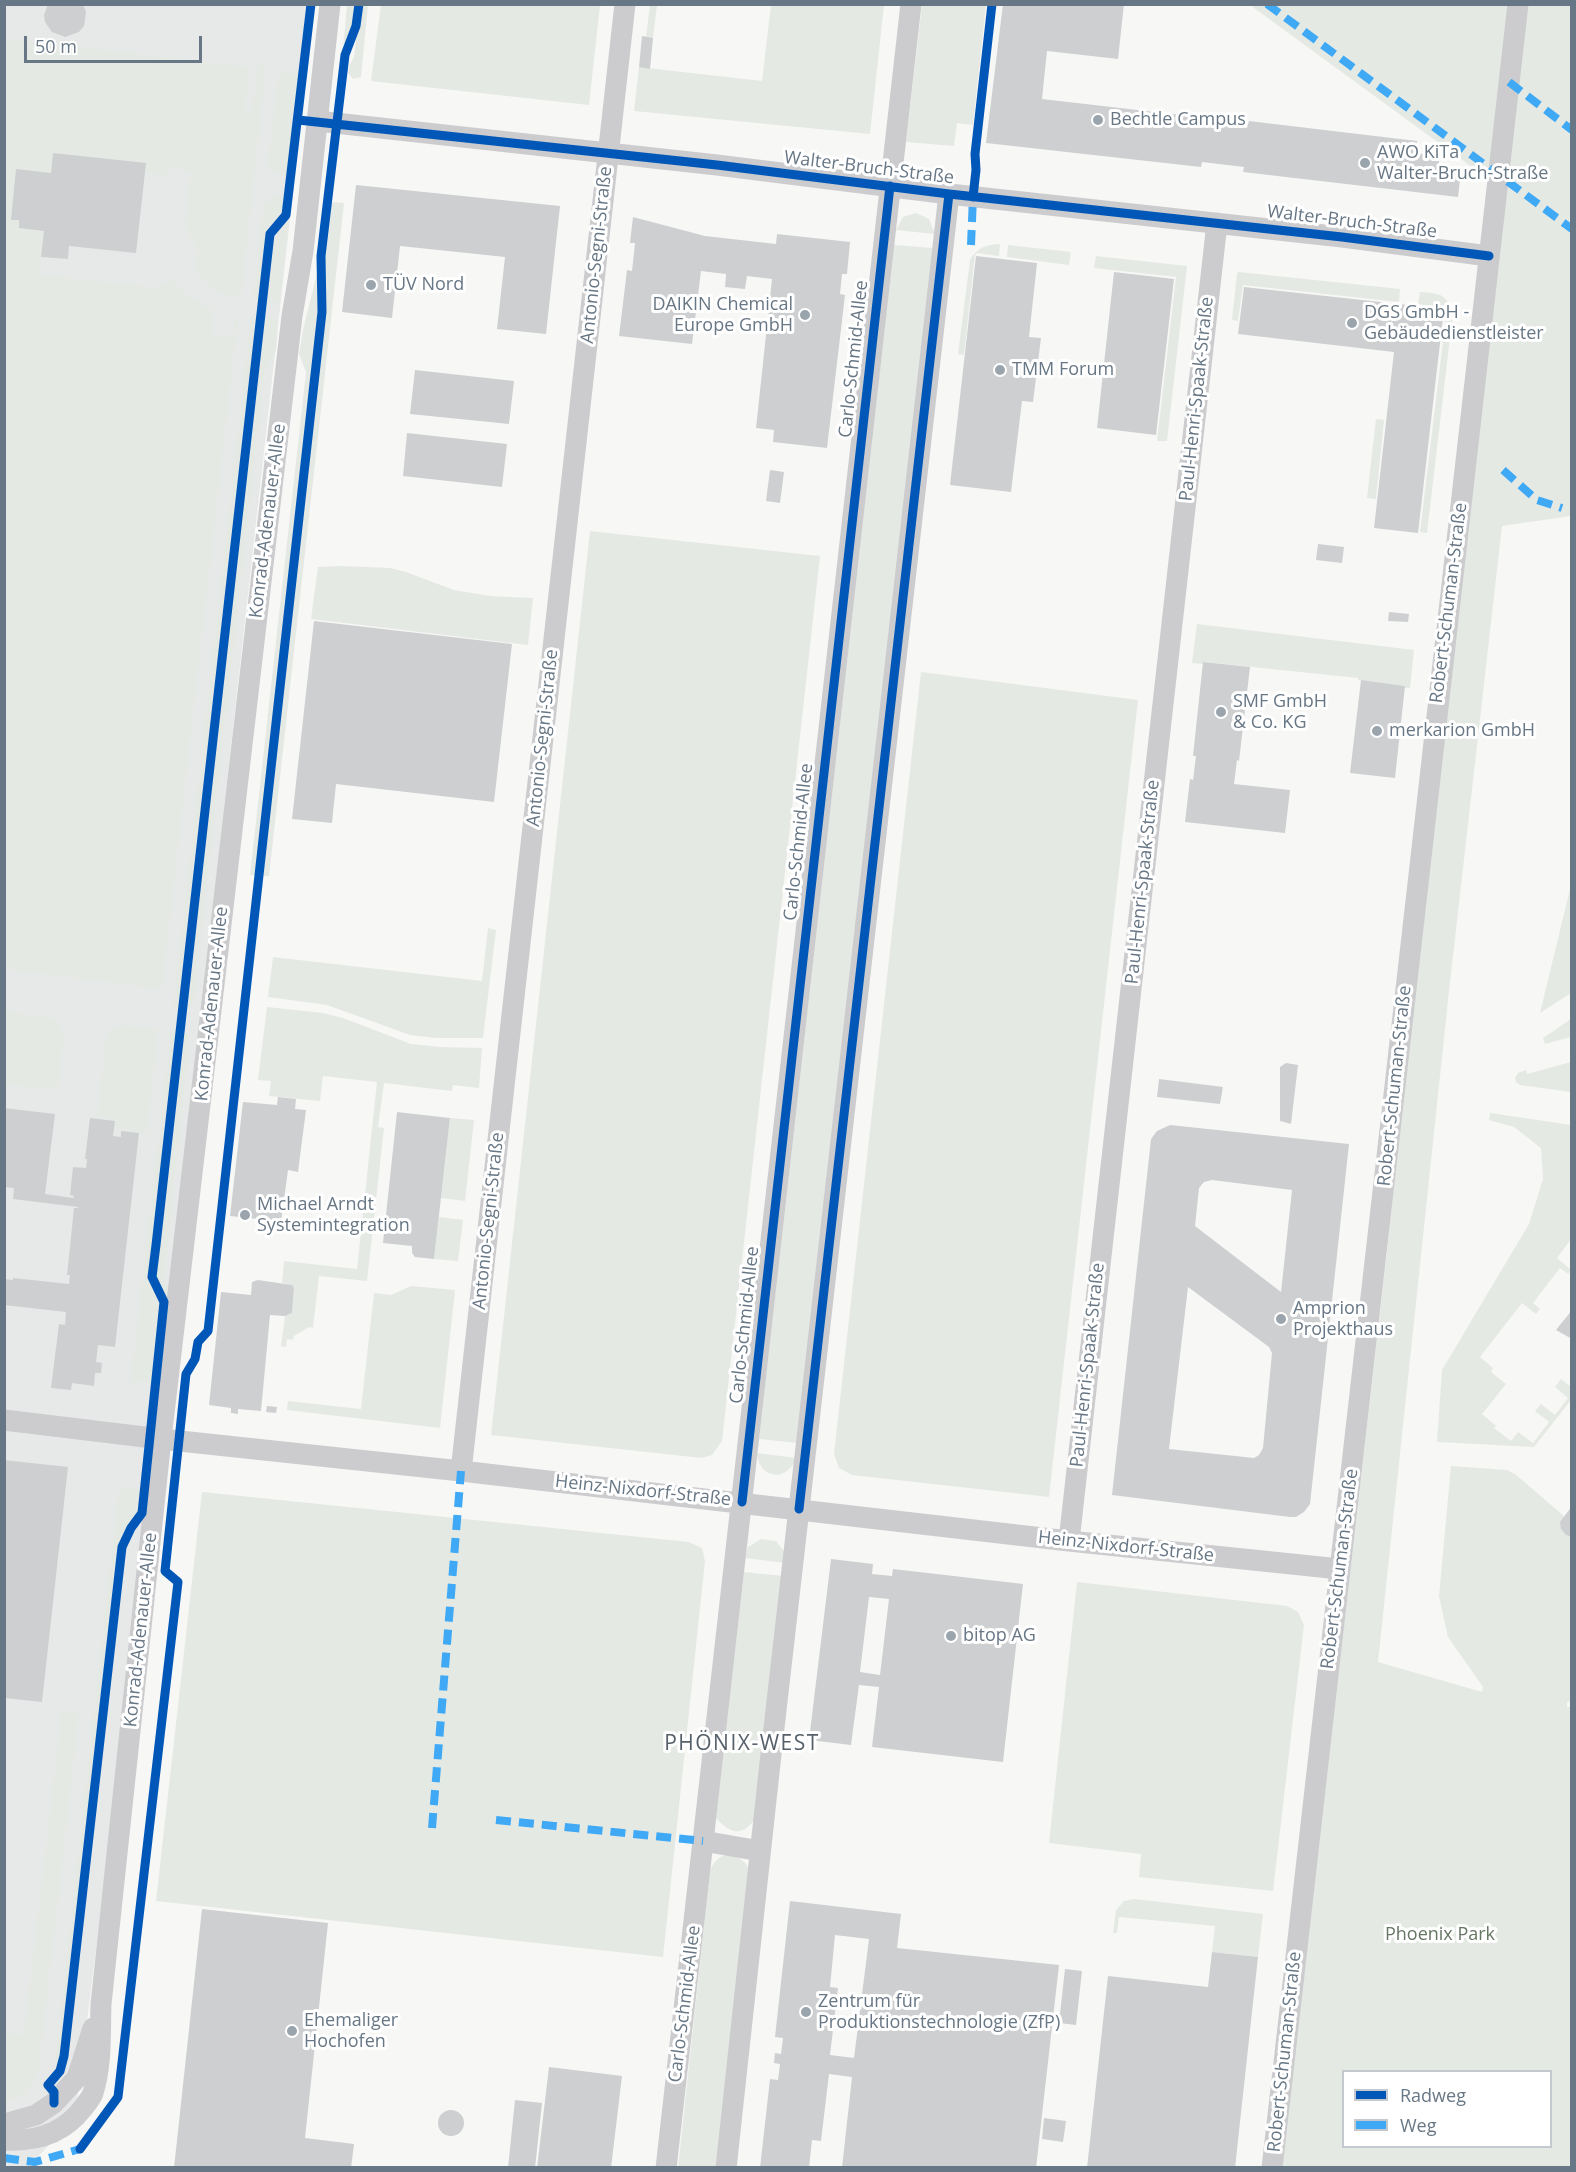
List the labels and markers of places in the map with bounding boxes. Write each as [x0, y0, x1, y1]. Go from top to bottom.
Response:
place label: Bechtle Campus [1110, 109, 1246, 131]
marker: Bechtle Campus [1091, 113, 1105, 127]
place label: AWO KiTa Walter-Bruch-Straße [1377, 142, 1548, 184]
marker: AWO KiTa Walter-Bruch-Straße [1358, 156, 1372, 170]
place label: TÜV Nord [383, 274, 464, 296]
marker: TÜV Nord [364, 278, 378, 292]
place label: DAIKIN Chemical Europe GmbH [652, 294, 793, 336]
place label: DGS GmbH - Gebäudedienstleister [1364, 302, 1544, 344]
marker: DAIKIN Chemical Europe GmbH [798, 308, 812, 322]
marker: DGS GmbH - Gebäudedienstleister [1345, 316, 1359, 330]
place label: TMM Forum [1012, 359, 1114, 381]
marker: TMM Forum [993, 363, 1007, 377]
place label: SMF GmbH & Co. KG [1233, 691, 1327, 734]
marker: SMF GmbH & Co. KG [1214, 705, 1228, 719]
place label: merkarion GmbH [1389, 720, 1535, 742]
marker: merkarion GmbH [1370, 724, 1384, 738]
place label: Michael Arndt Systemintegration [257, 1194, 410, 1236]
marker: Michael Arndt Systemintegration [238, 1208, 252, 1222]
place label: Amprion Projekthaus [1293, 1298, 1393, 1340]
marker: Amprion Projekthaus [1274, 1312, 1288, 1326]
place label: bitop AG [963, 1625, 1036, 1647]
marker: bitop AG [944, 1629, 958, 1643]
place label: Zentrum für Produktionstechnologie (ZfP) [818, 1991, 1060, 2034]
marker: Zentrum für Produktionstechnologie (ZfP) [799, 2005, 813, 2019]
place label: Ehemaliger Hochofen [304, 2010, 398, 2052]
marker: Ehemaliger Hochofen [285, 2024, 299, 2038]

